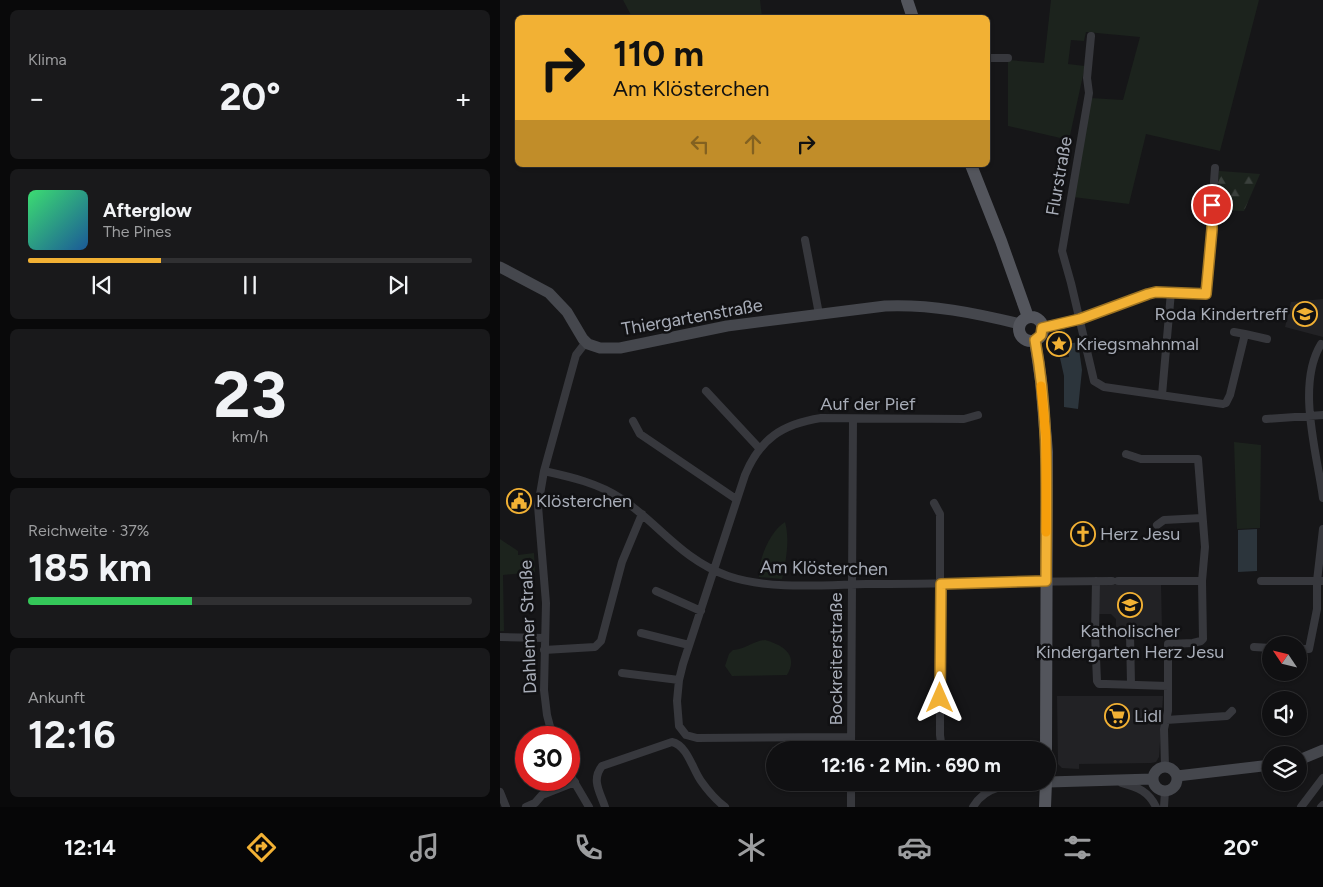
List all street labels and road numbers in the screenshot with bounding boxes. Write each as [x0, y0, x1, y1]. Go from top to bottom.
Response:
street label: Flurstraße [1041, 134, 1077, 217]
street label: Thiergartenstraße [620, 294, 764, 340]
street label: Auf der Pief [820, 393, 916, 415]
street label: Am Klösterchen [760, 556, 888, 580]
street label: Dahlemer Straße [515, 559, 541, 694]
street label: Bockreiterstraße [825, 592, 847, 726]

